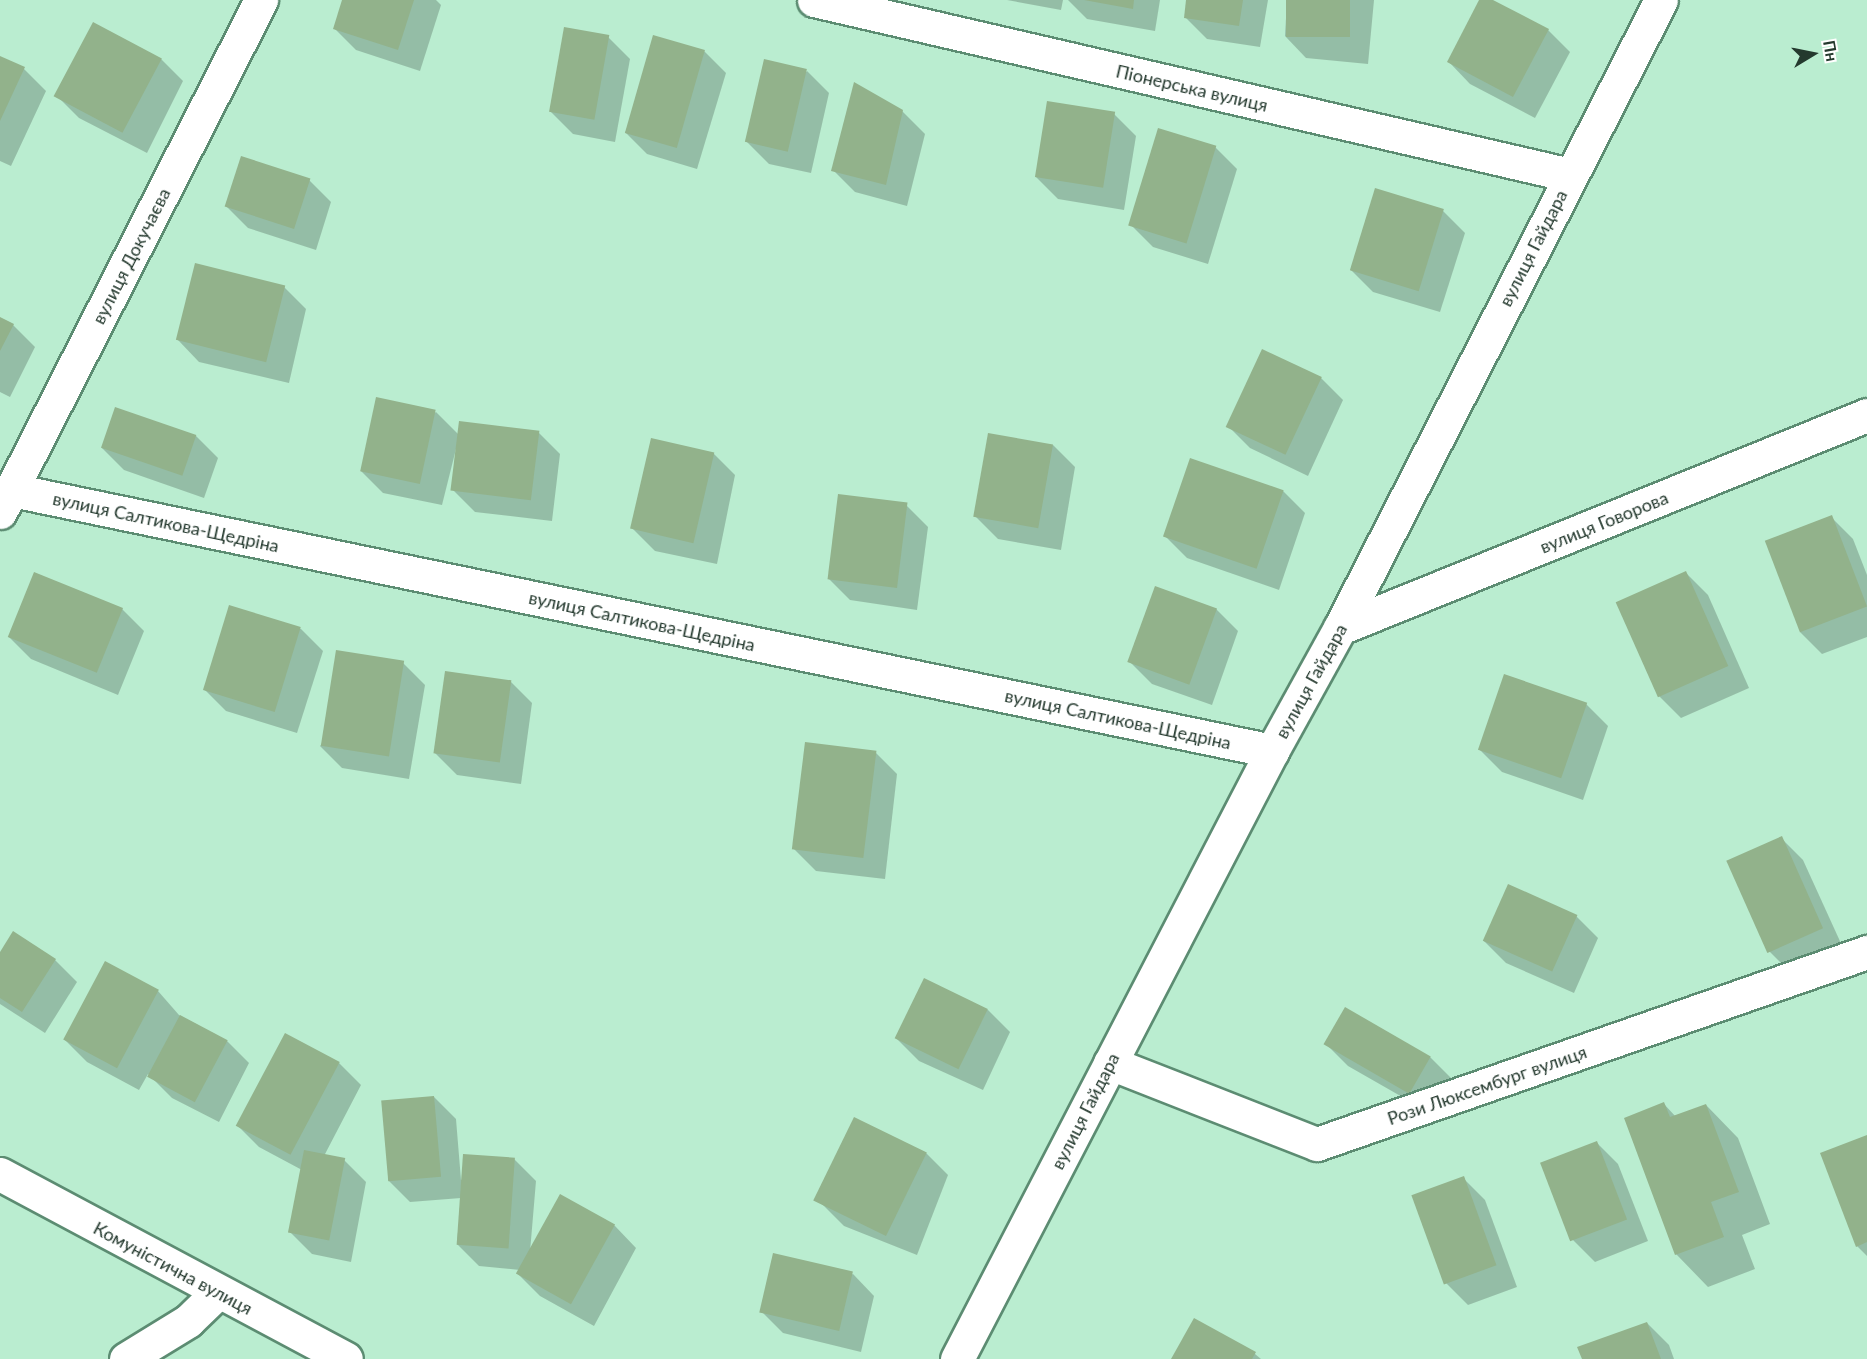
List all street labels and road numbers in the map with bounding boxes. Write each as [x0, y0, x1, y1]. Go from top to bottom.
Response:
street label: Піонерська вулиця [1114, 60, 1270, 116]
street label: вулиця Докучаєва [87, 184, 175, 328]
street label: вулиця Гайдара [1494, 186, 1572, 310]
street label: вулиця Говорова [1537, 486, 1671, 558]
street label: вулиця Салтикова-Щедріна [51, 487, 281, 557]
street label: вулиця Салтикова-Щедріна [527, 586, 757, 656]
street label: вулиця Гайдара [1271, 620, 1351, 742]
street label: вулиця Салтикова-Щедріна [1003, 684, 1233, 754]
street label: Рози Люксембург вулиця [1384, 1041, 1590, 1129]
street label: вулиця Гайдара [1046, 1049, 1124, 1173]
street label: Комуністична вулиця [90, 1217, 256, 1319]

